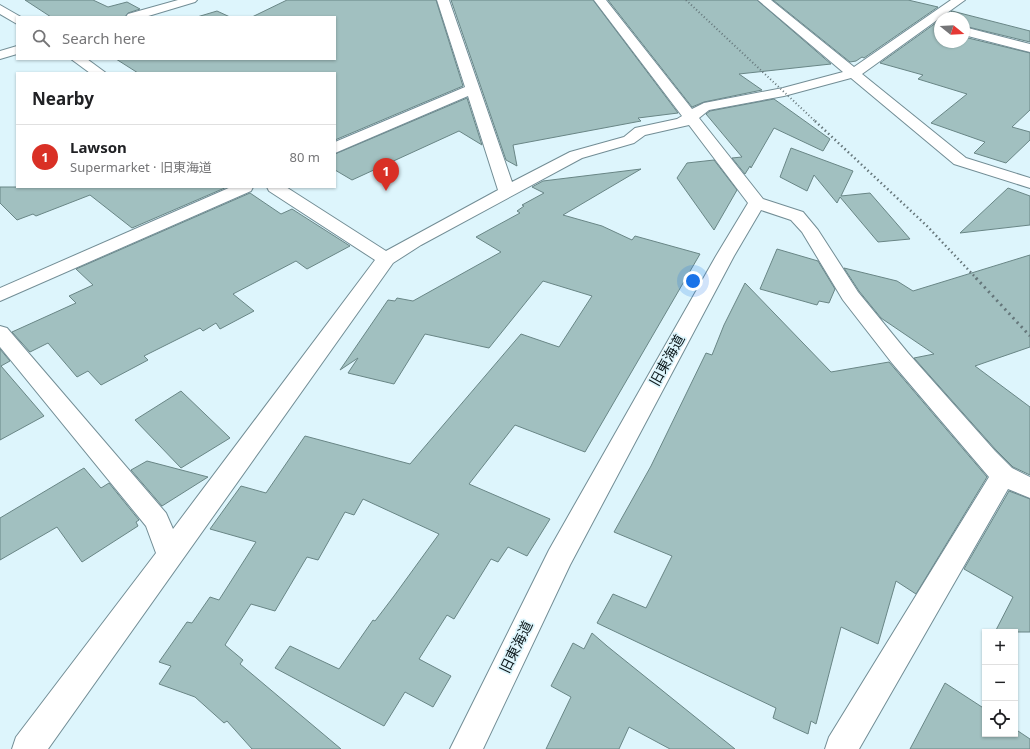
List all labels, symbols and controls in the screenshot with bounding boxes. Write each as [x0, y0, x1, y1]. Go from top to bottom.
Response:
north arrow [934, 12, 970, 48]
search box [16, 16, 336, 60]
icon: search [30, 27, 52, 49]
text: Search here [62, 28, 145, 48]
text: Nearby [32, 87, 94, 110]
text: Lawson [70, 137, 127, 157]
text: 1 [41, 148, 49, 166]
text: 80 m [290, 148, 320, 166]
text: Supermarket · 旧東海道 [70, 158, 212, 176]
pin: 1 [373, 158, 399, 191]
your location [683, 271, 703, 291]
street label: 旧東海道 [645, 331, 688, 389]
street label: 旧東海道 [495, 617, 536, 676]
map controls [982, 629, 1018, 737]
button: + [982, 629, 1018, 665]
button: − [982, 665, 1018, 701]
button: locate [982, 701, 1018, 737]

